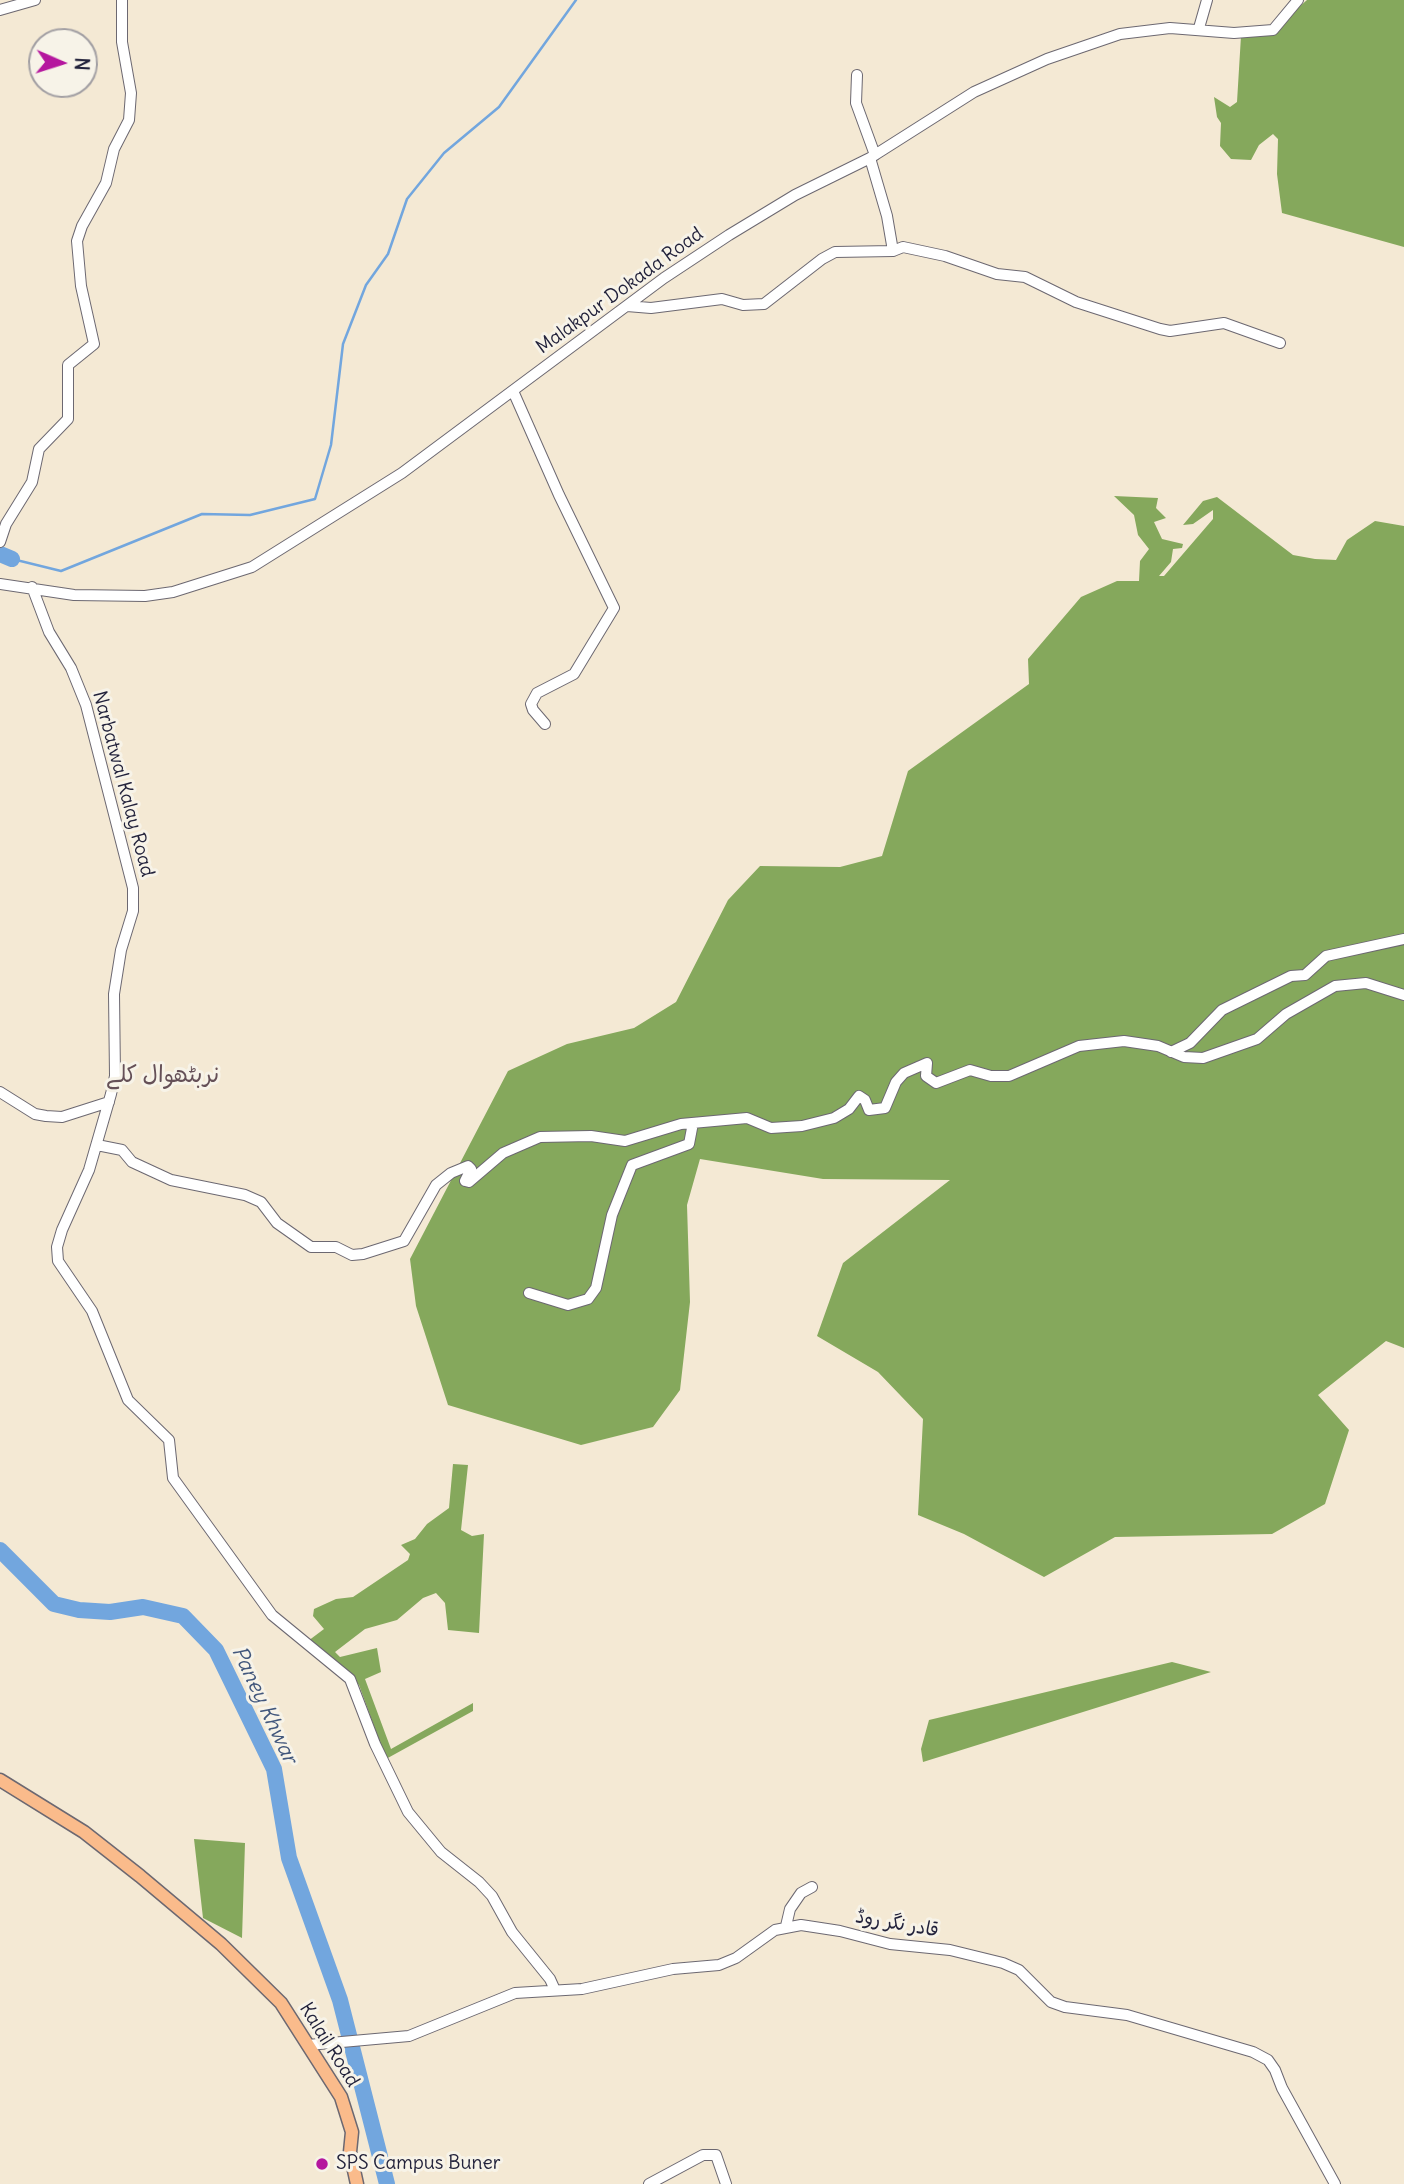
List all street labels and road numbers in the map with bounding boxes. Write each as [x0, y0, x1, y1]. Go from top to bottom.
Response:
street label: Malakpur Dokada Road [532, 223, 708, 359]
street label: Narbatwal Kalay Road [87, 689, 159, 879]
street label: قادر نگر روڈ [854, 1905, 940, 1943]
street label: Kalail Road [294, 1999, 364, 2091]

